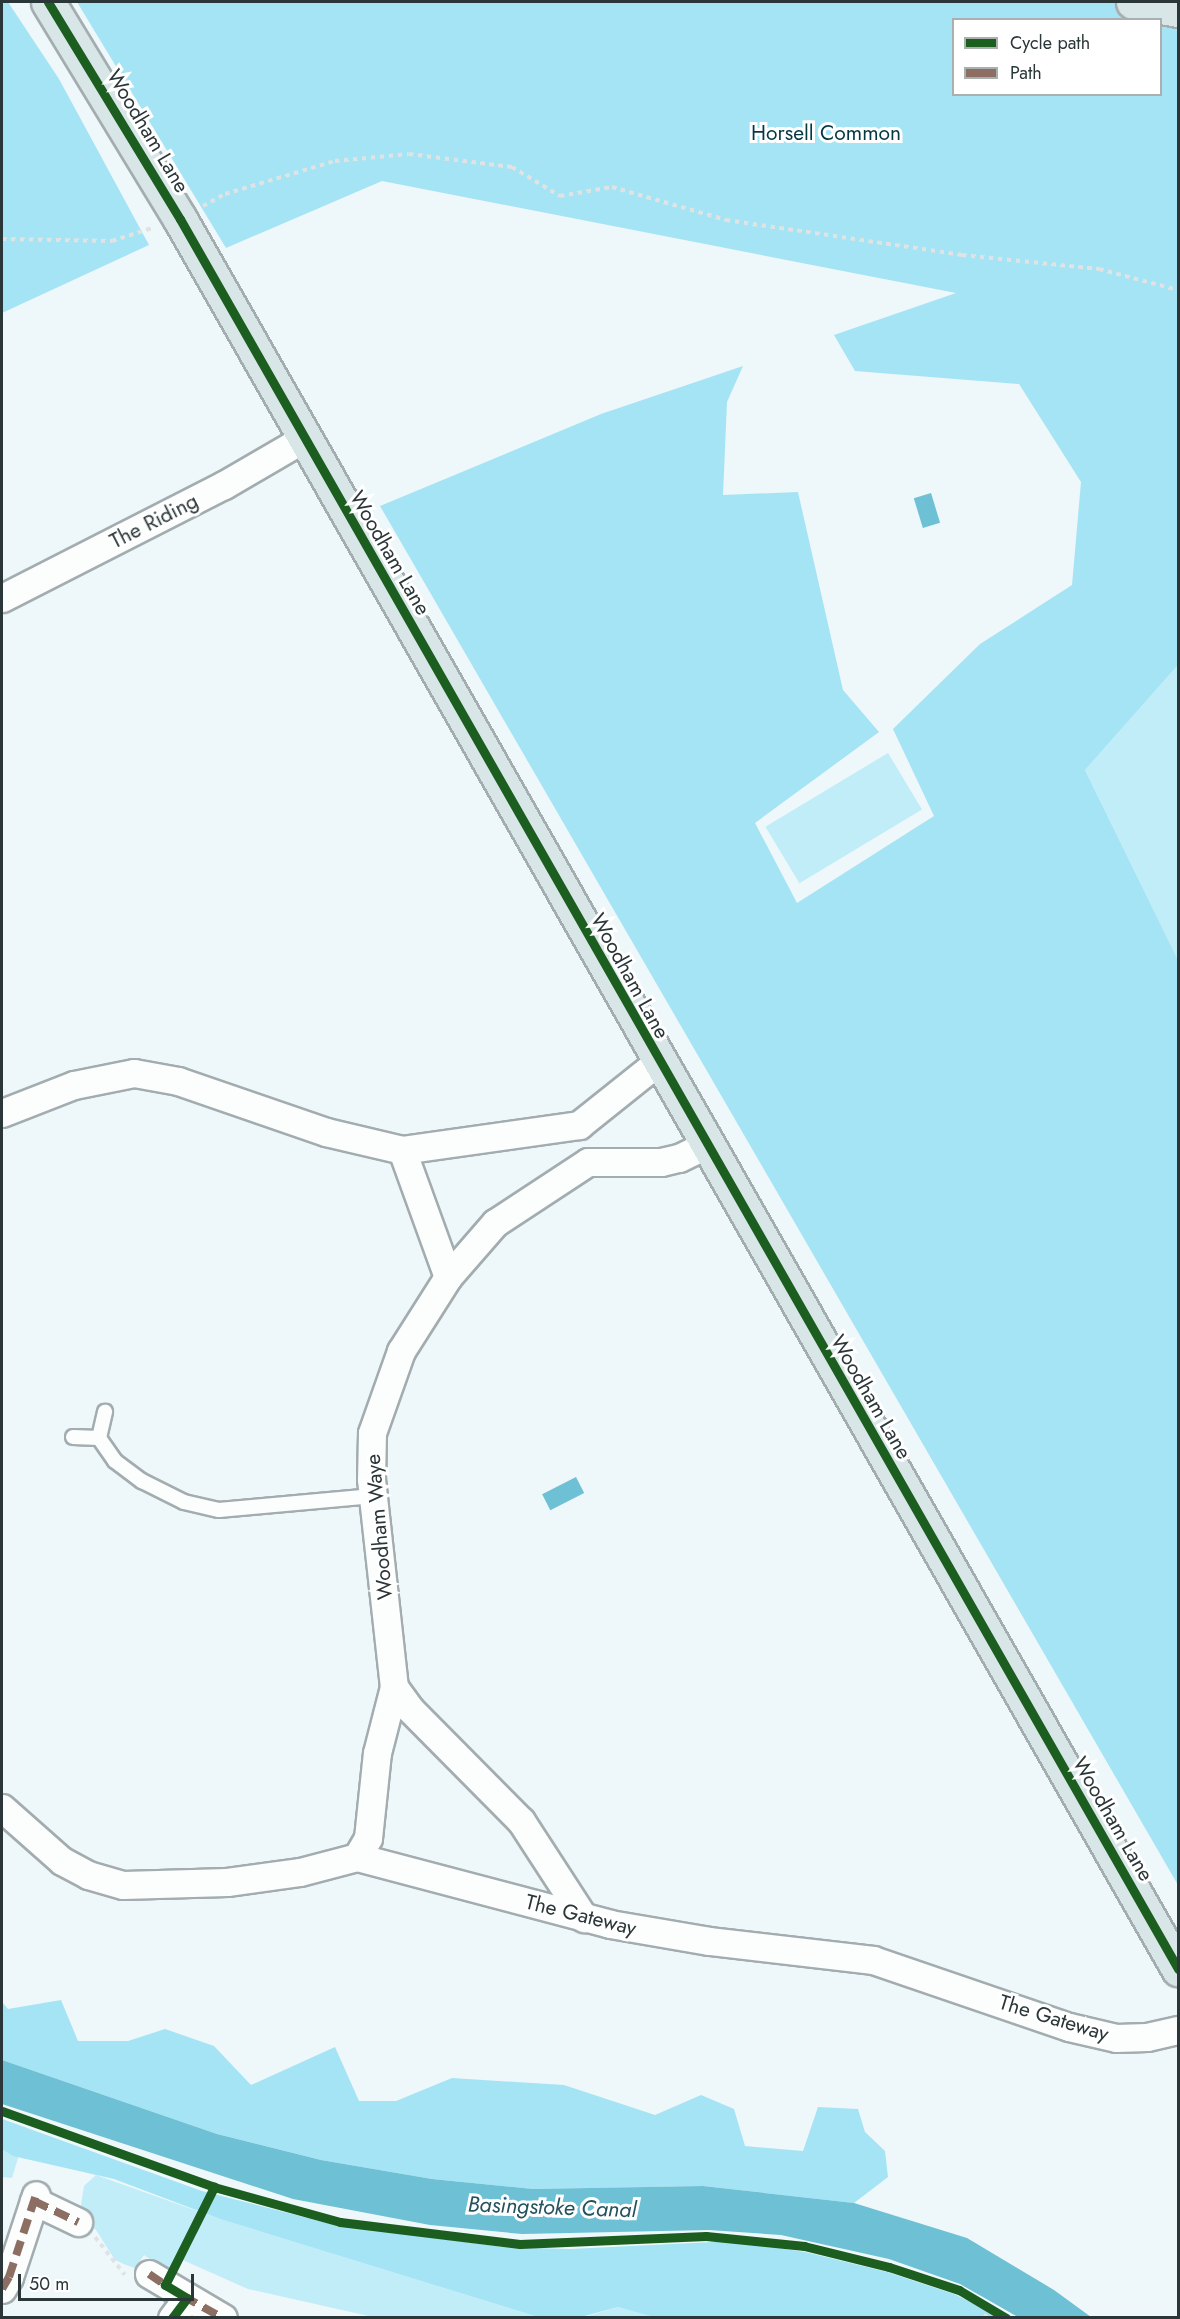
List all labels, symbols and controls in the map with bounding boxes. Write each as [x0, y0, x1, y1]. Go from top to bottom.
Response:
legend [952, 18, 1162, 96]
text: Cycle path [1010, 30, 1090, 56]
text: Path [1010, 60, 1042, 86]
street label: Woodham Lane [101, 65, 195, 197]
park label: Horsell Common [751, 120, 901, 146]
street label: Woodham Lane [344, 486, 436, 620]
street label: The Riding [106, 488, 202, 554]
street label: Woodham Lane [585, 909, 675, 1043]
street label: Woodham Lane [825, 1330, 917, 1464]
street label: Woodham Waye [360, 1453, 398, 1601]
street label: Woodham Lane [1067, 1752, 1159, 1886]
street label: The Gateway [523, 1889, 639, 1941]
street label: The Gateway [996, 1989, 1112, 2047]
water label: Basingstoke Canal [467, 2191, 637, 2223]
scale bar [21, 2262, 196, 2300]
text: 50 m [29, 2271, 69, 2297]

